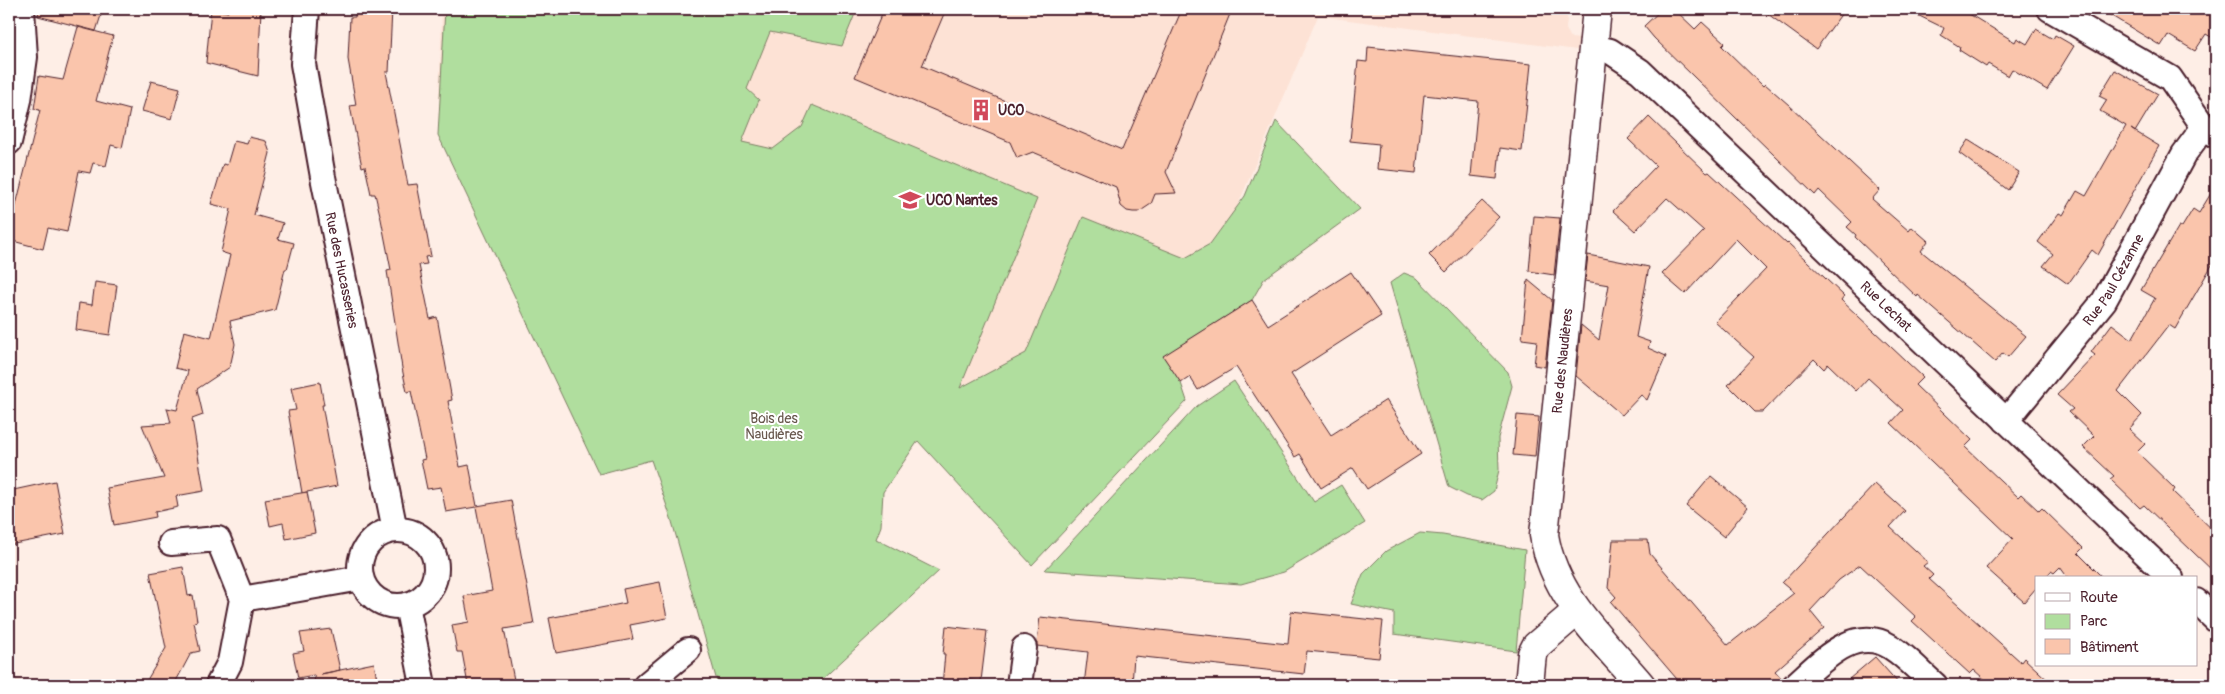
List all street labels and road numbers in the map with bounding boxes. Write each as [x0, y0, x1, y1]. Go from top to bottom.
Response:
street label: Rue des Hucasseries [321, 211, 362, 331]
street label: Rue Paul Cézanne [2079, 231, 2148, 329]
street label: Rue Lechat [1856, 278, 1916, 335]
street label: Rue des Naudières [1549, 307, 1577, 415]

